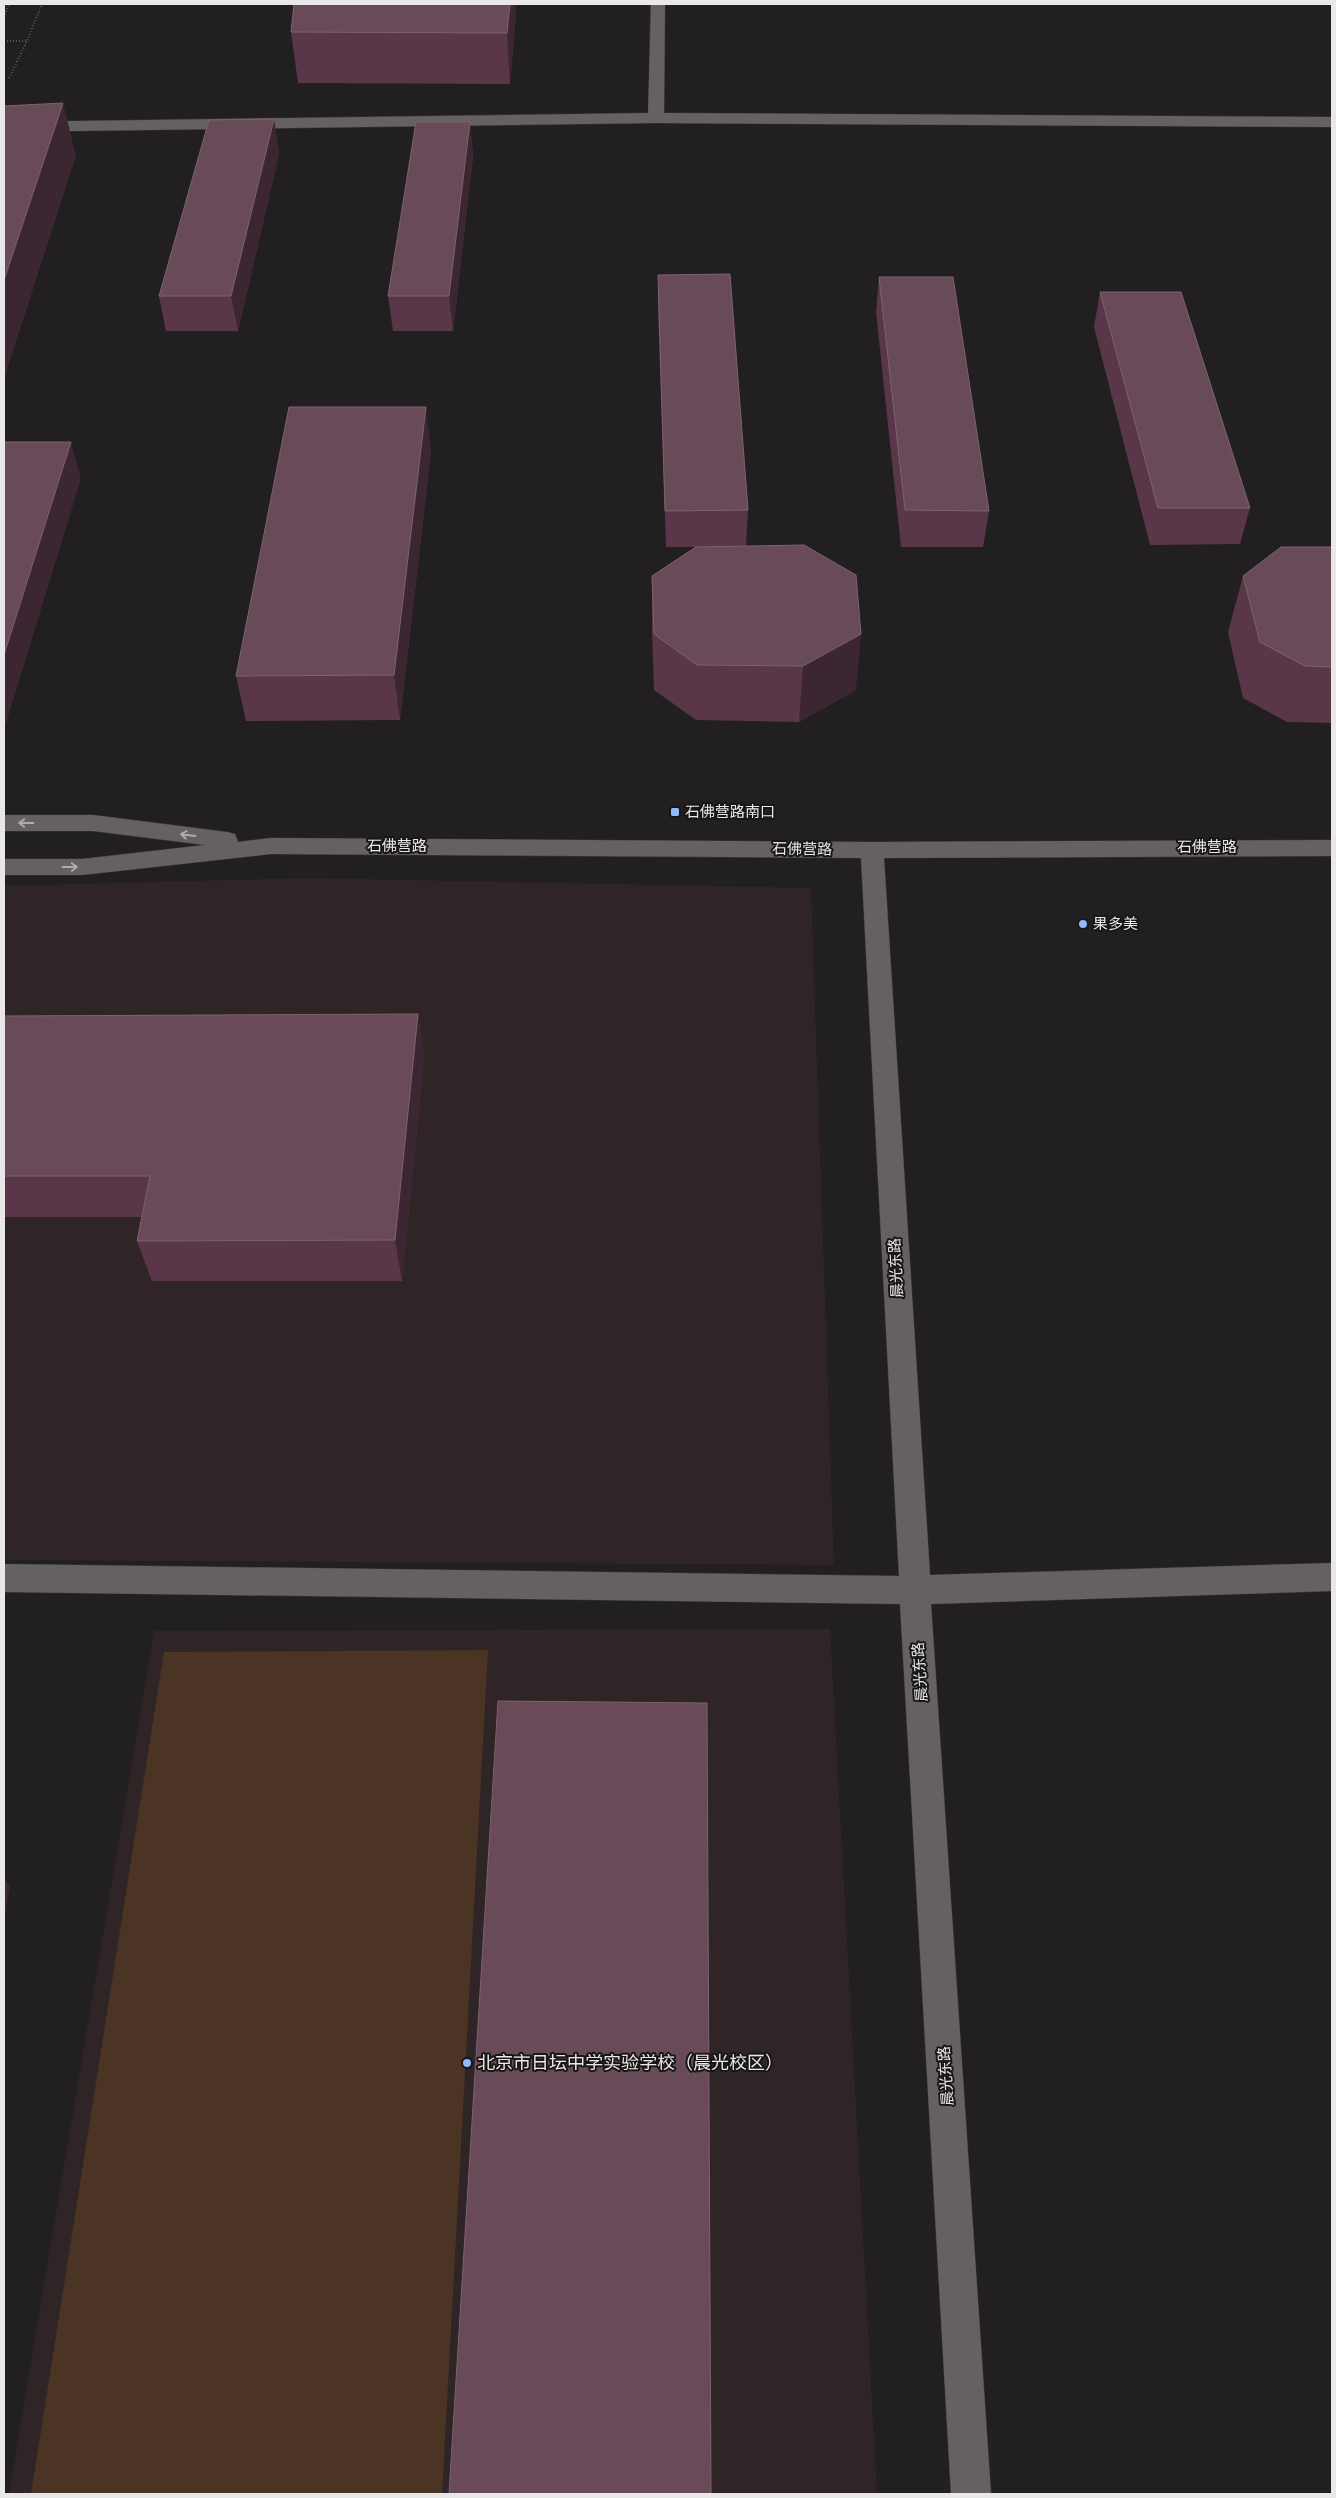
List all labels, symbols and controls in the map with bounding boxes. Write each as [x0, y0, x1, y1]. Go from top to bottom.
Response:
place label: 石佛营路南口 [685, 803, 775, 821]
marker: 石佛营路南口 [669, 806, 681, 818]
one-way arrow [18, 818, 34, 828]
one-way arrow [180, 830, 196, 840]
street label: 石佛营路 [367, 837, 427, 855]
street label: 石佛营路 [1177, 838, 1237, 856]
street label: 石佛营路 [772, 839, 832, 859]
one-way arrow [62, 862, 78, 872]
place label: 果多美 [1093, 915, 1138, 933]
marker: 果多美 [1077, 918, 1089, 930]
street label: 晨光东路 [885, 1238, 907, 1298]
street label: 晨光东路 [909, 1641, 931, 1703]
street label: 晨光东路 [935, 2045, 957, 2107]
place label: 北京市日坛中学实验学校（晨光校区） [477, 2052, 783, 2074]
marker: 北京市日坛中学实验学校（晨光校区） [461, 2057, 473, 2069]

